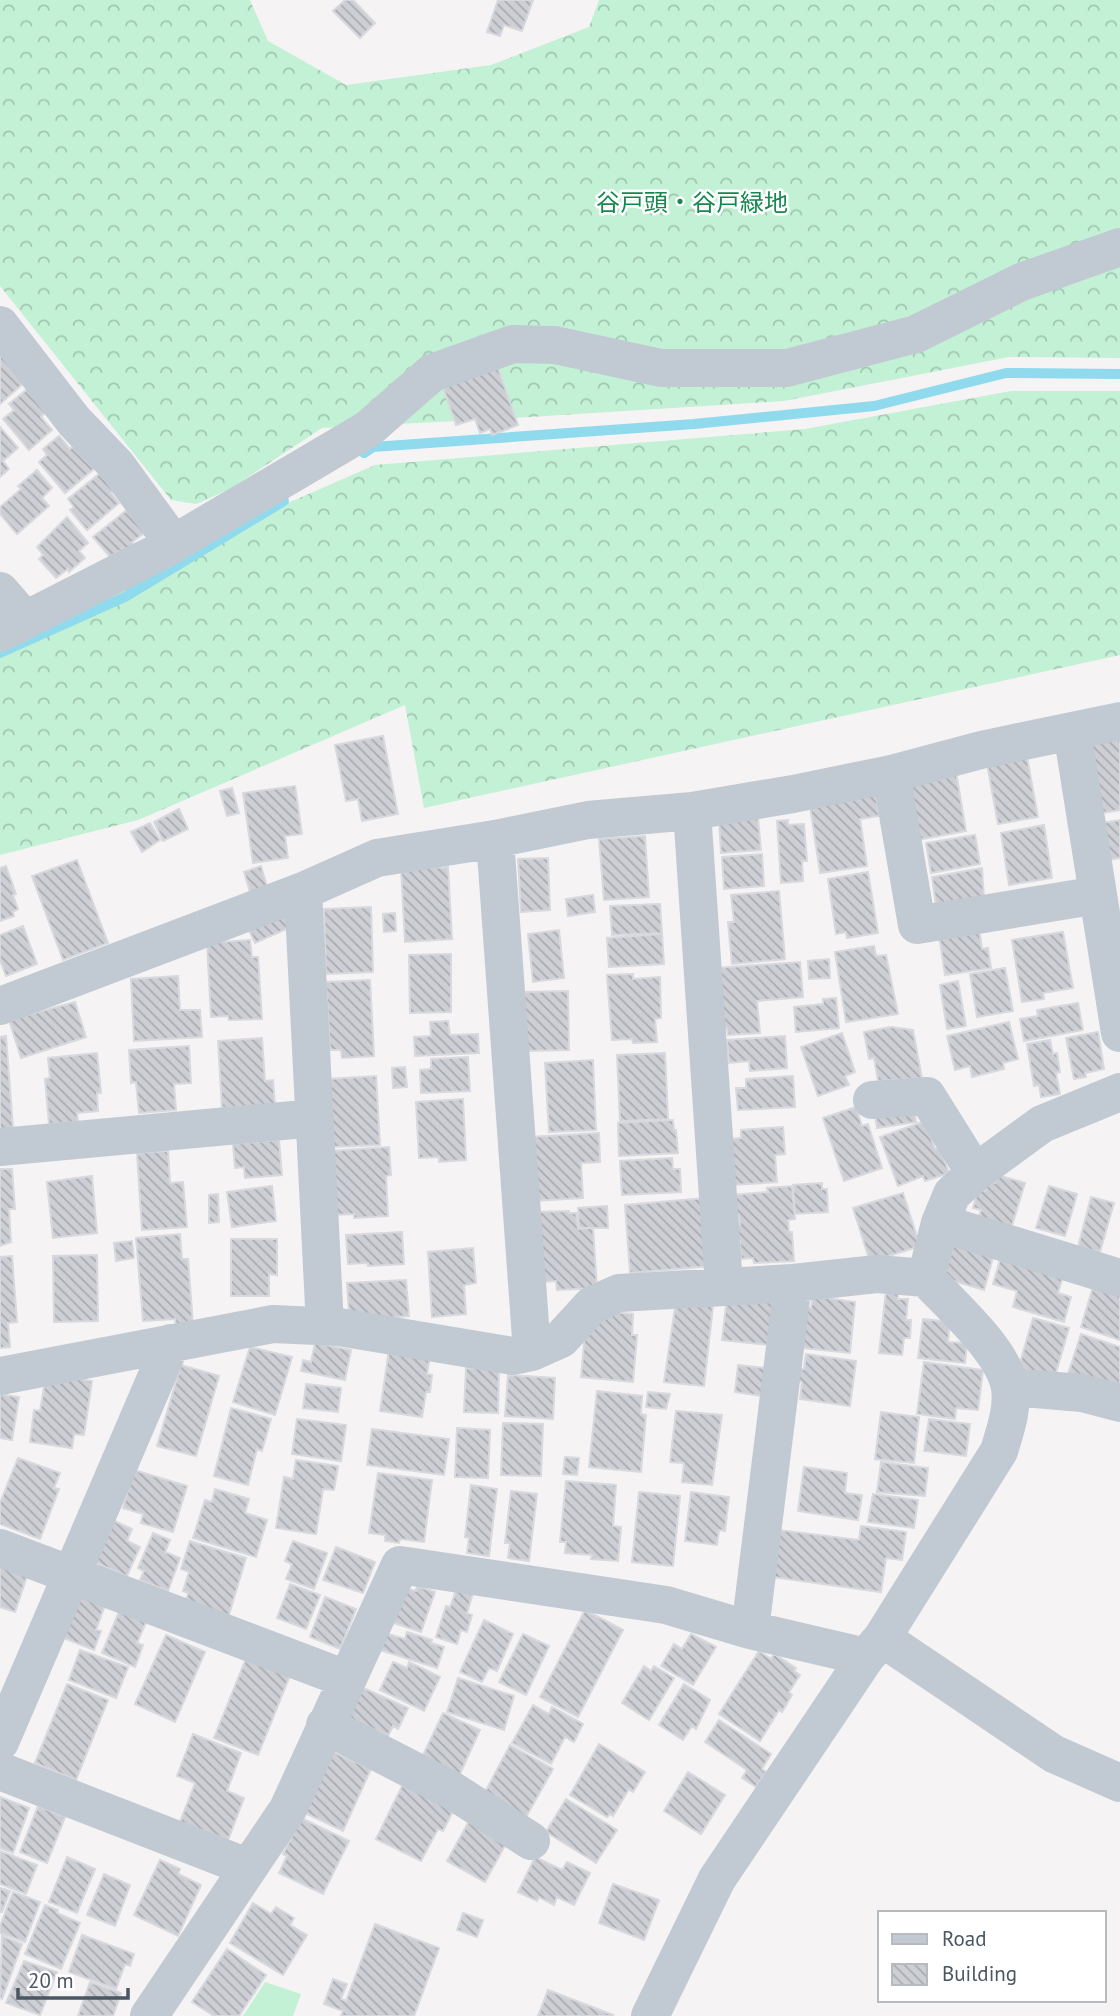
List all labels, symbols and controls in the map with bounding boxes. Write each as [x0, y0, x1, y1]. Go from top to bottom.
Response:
park label: 谷戸頭・谷戸緑地 [596, 187, 788, 218]
legend [878, 1911, 1106, 2002]
text: Road [942, 1925, 986, 1952]
scale bar [18, 1956, 128, 2000]
text: Building [942, 1960, 1017, 1987]
text: 20 m [28, 1967, 74, 1994]

